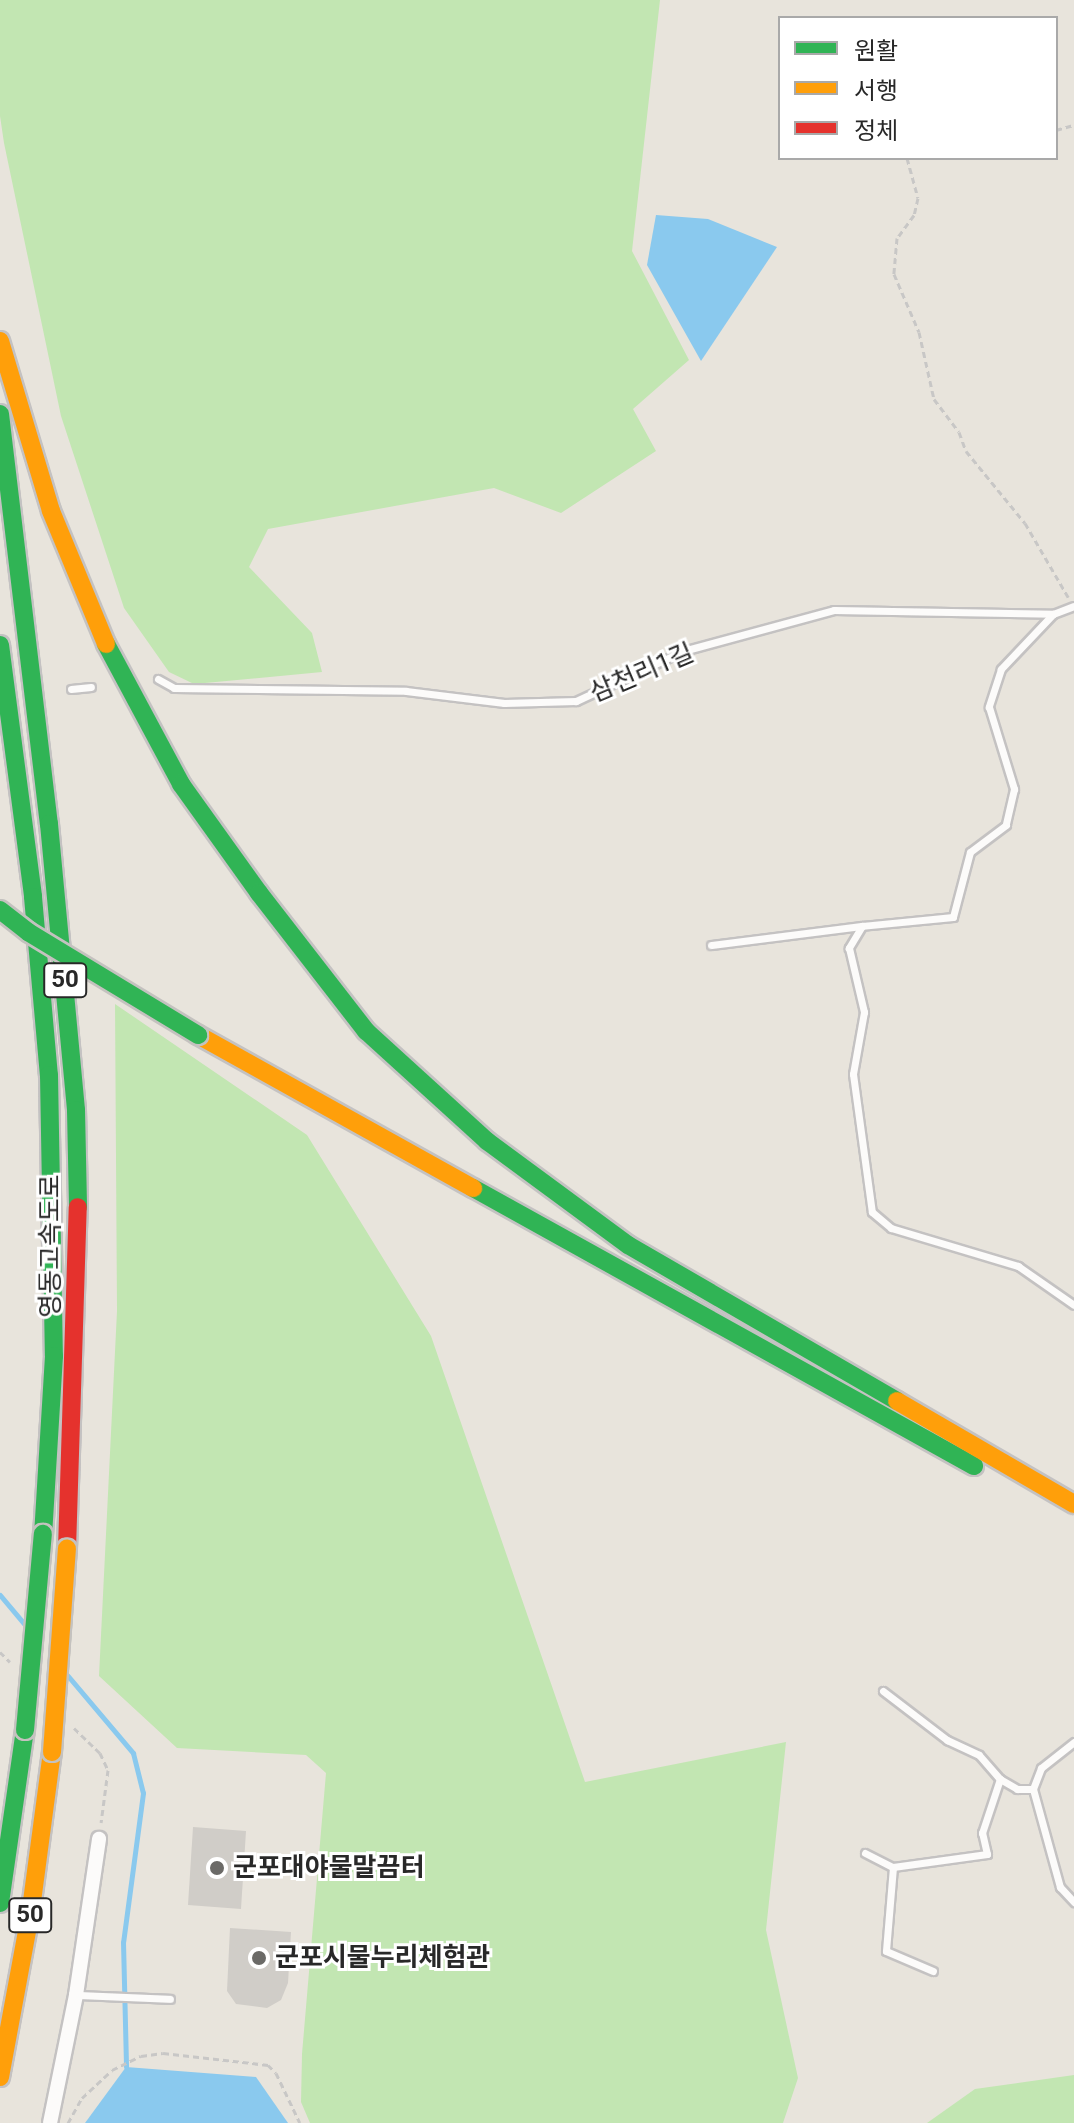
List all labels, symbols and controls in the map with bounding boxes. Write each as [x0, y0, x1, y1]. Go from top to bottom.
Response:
legend [778, 16, 1058, 160]
text: 원활 [854, 37, 898, 65]
text: 서행 [854, 77, 898, 105]
text: 정체 [854, 117, 898, 145]
street label: 삼천리1길 [585, 637, 699, 709]
road number: 50 [43, 960, 87, 1000]
street label: 영동고속도로 [35, 1174, 67, 1318]
place label: 군포대야물말끔터 [233, 1852, 424, 1884]
marker: 군포대야물말끔터 [208, 1859, 226, 1877]
road number: 50 [8, 1895, 52, 1935]
place label: 군포시물누리체험관 [275, 1942, 490, 1974]
marker: 군포시물누리체험관 [250, 1949, 268, 1967]

